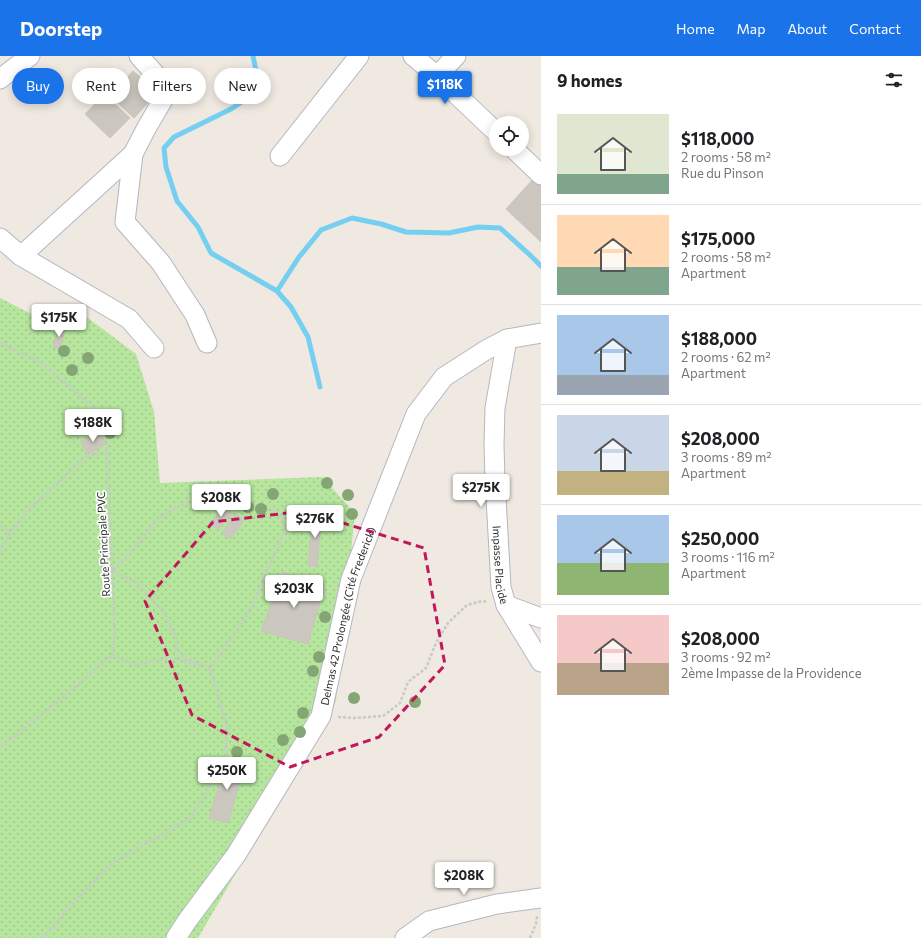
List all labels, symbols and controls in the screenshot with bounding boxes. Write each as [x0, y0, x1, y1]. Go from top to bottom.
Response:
text: Doorstep [20, 17, 102, 40]
text: Home [676, 20, 715, 37]
text: Map [737, 20, 765, 37]
text: About [787, 20, 827, 37]
text: Contact [849, 20, 901, 37]
chip: Buy [12, 68, 64, 104]
chip: Rent [72, 68, 130, 104]
chip: Filters [138, 68, 206, 104]
chip: New [214, 68, 271, 104]
icon: filters [883, 69, 905, 91]
text: 9 homes [557, 70, 622, 91]
pin: $118K [417, 71, 473, 105]
text: $118K [427, 76, 463, 92]
map controls [489, 116, 529, 156]
button: locate [489, 116, 529, 156]
text: $118,000 [681, 128, 754, 149]
icon: home [589, 130, 637, 178]
text: 2 rooms · 58 m² [681, 149, 771, 165]
text: Rue du Pinson [681, 165, 764, 181]
text: $175,000 [681, 228, 755, 249]
icon: home [589, 231, 637, 279]
text: 2 rooms · 58 m² [681, 249, 771, 265]
text: Apartment [681, 265, 746, 281]
pin: $175K [31, 304, 87, 338]
text: $175K [40, 309, 78, 325]
text: $188,000 [681, 328, 757, 349]
icon: home [589, 331, 637, 379]
text: 2 rooms · 62 m² [681, 349, 771, 365]
text: Apartment [681, 365, 746, 381]
pin: $188K [65, 409, 121, 443]
text: $188K [74, 414, 112, 430]
text: $208,000 [681, 428, 760, 449]
icon: home [589, 431, 637, 479]
text: 3 rooms · 89 m² [681, 449, 772, 465]
text: Apartment [681, 465, 746, 481]
pin: $275K [453, 474, 509, 508]
text: $275K [462, 479, 500, 495]
pin: $208K [193, 484, 249, 518]
text: $208K [201, 489, 241, 505]
street label: Route Principale PVC [94, 491, 112, 597]
pin: $276K [287, 505, 343, 539]
text: $276K [296, 510, 334, 526]
street label: Delmas 42 Prolongée (Cité Frederick) [317, 525, 377, 706]
street label: Impasse Placide [491, 525, 512, 605]
text: $250,000 [681, 528, 759, 549]
icon: home [589, 531, 637, 579]
text: 3 rooms · 116 m² [681, 549, 775, 565]
text: Apartment [681, 565, 746, 581]
pin: $203K [266, 575, 322, 609]
text: $203K [274, 580, 314, 596]
text: $208,000 [681, 628, 760, 649]
icon: home [589, 631, 637, 679]
text: 3 rooms · 92 m² [681, 649, 771, 665]
text: 2ème Impasse de la Providence [681, 665, 862, 681]
pin: $250K [199, 757, 255, 791]
text: $250K [207, 762, 247, 778]
pin: $208K [436, 862, 492, 896]
text: $208K [444, 867, 484, 883]

